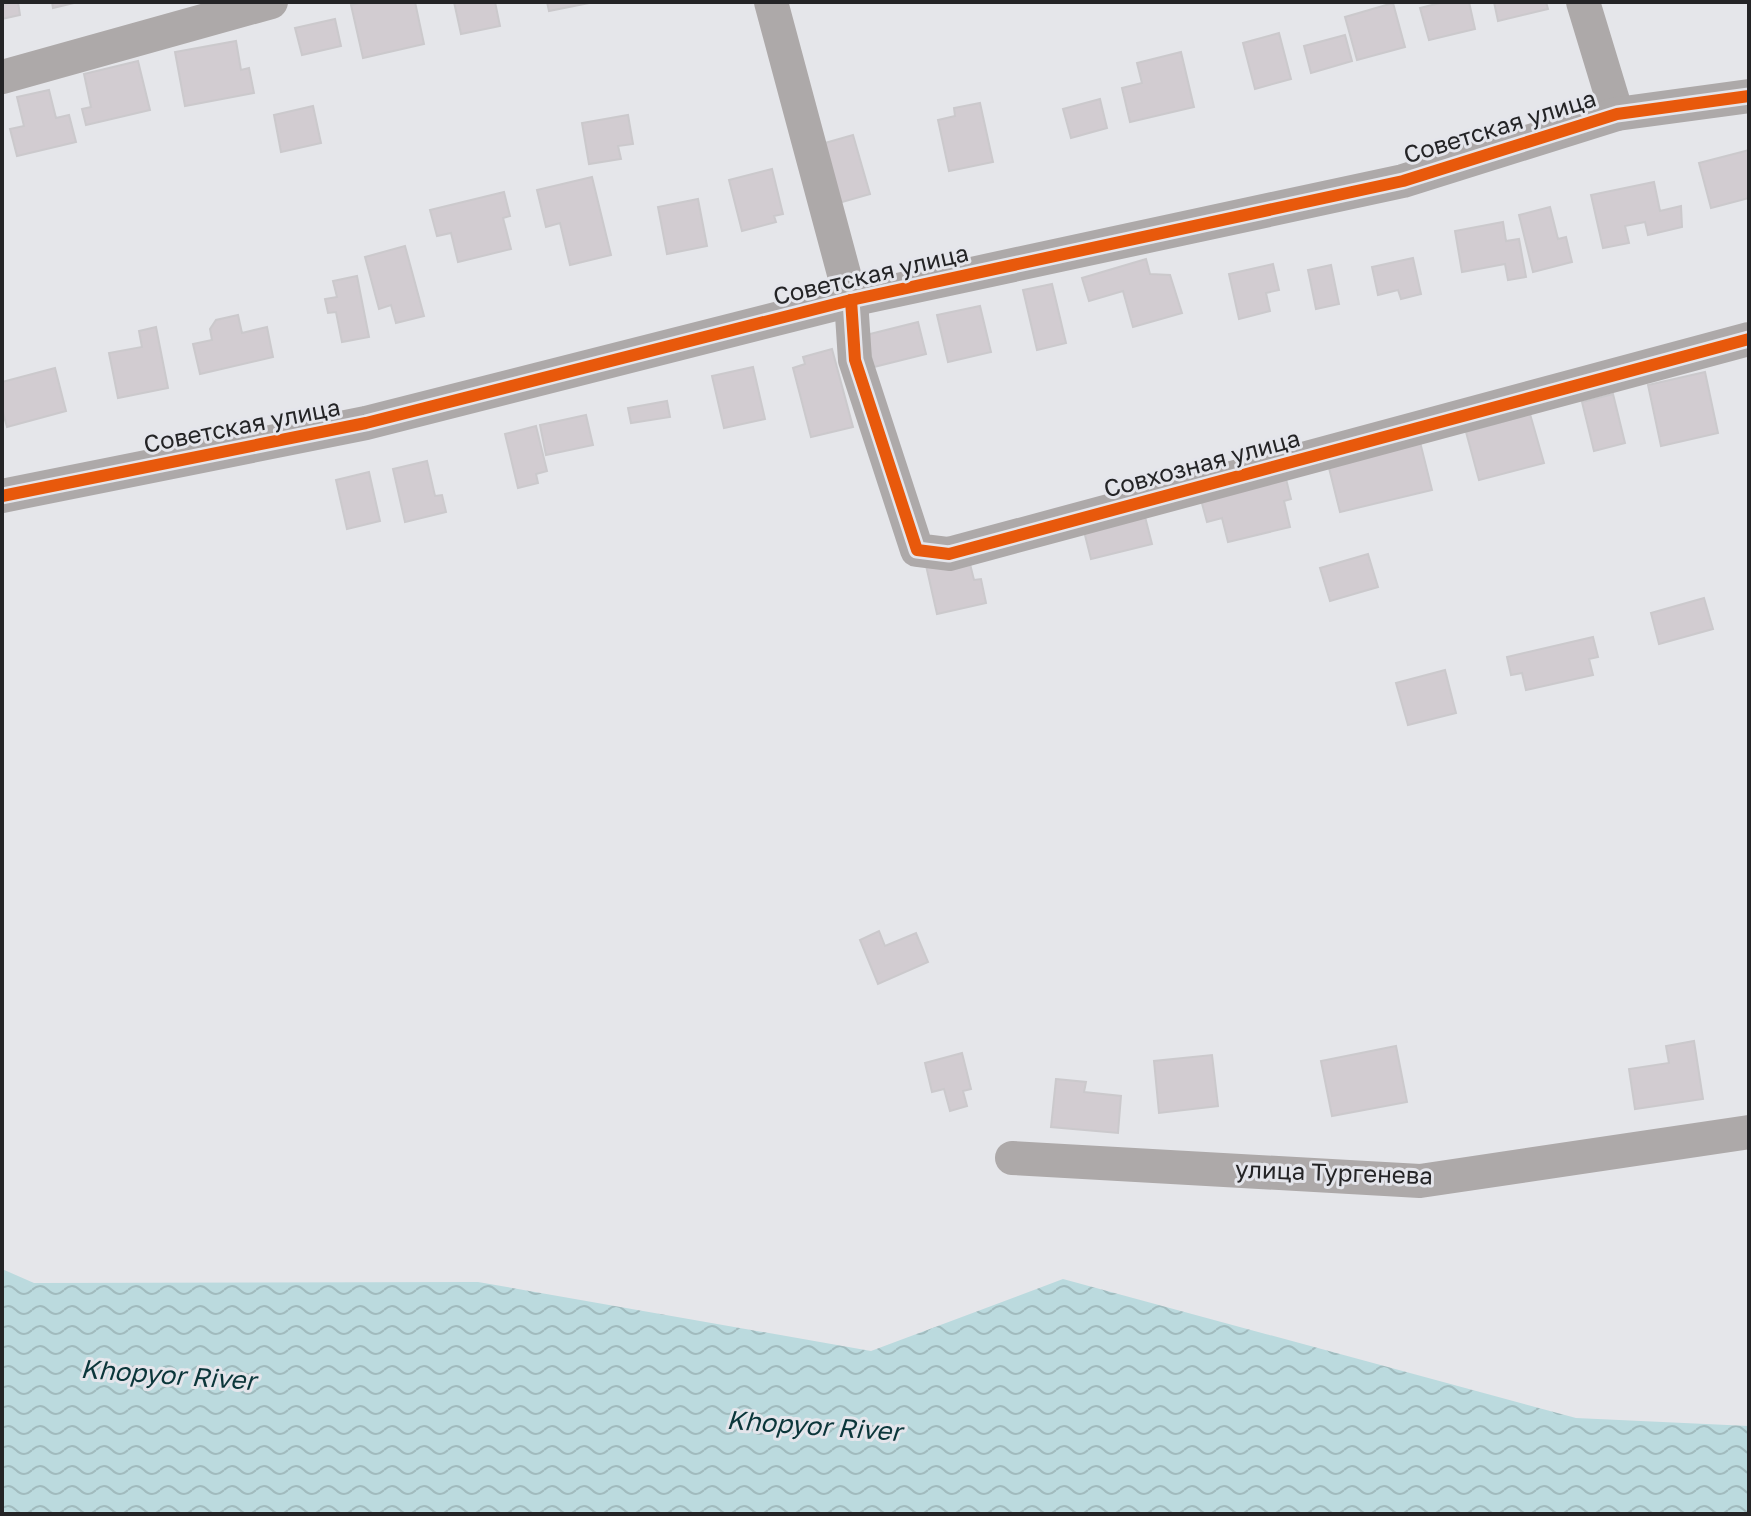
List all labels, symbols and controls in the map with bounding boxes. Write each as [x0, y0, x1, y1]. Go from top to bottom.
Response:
street label: Советская улица [1400, 83, 1599, 169]
street label: Советская улица [770, 237, 971, 310]
street label: Советская улица [141, 391, 342, 458]
street label: Совхозная улица [1100, 422, 1303, 503]
street label: улица Тургенева [1235, 1154, 1433, 1189]
water label: Khopyor River [80, 1353, 260, 1396]
water label: Khopyor River [726, 1404, 906, 1447]

